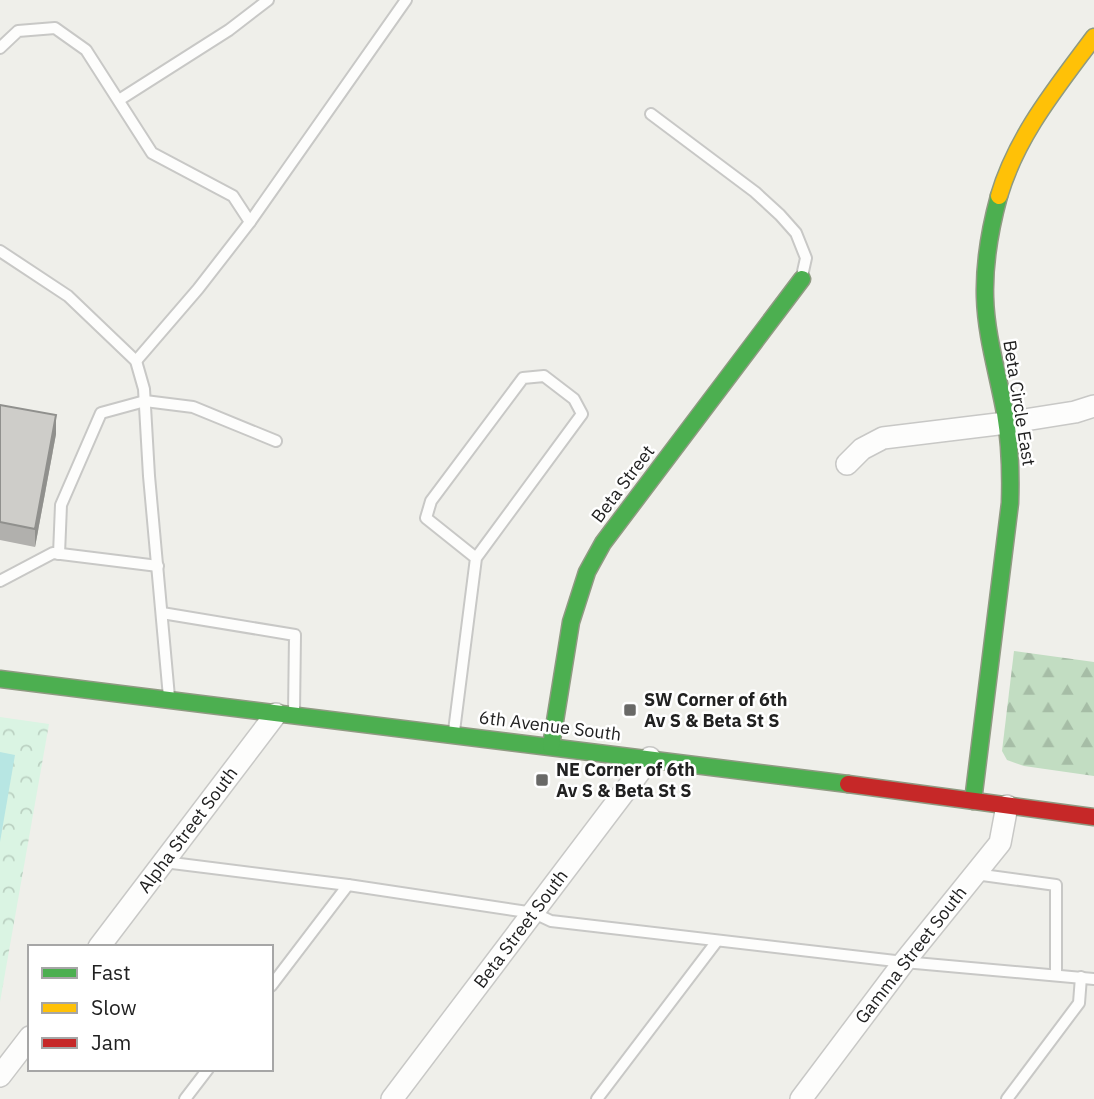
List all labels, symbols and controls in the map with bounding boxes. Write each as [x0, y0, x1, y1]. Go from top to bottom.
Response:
street label: Beta Circle East [998, 338, 1041, 468]
street label: Beta Street [586, 440, 659, 527]
place label: SW Corner of 6th Av S & Beta St S [644, 688, 787, 732]
marker: SW Corner of 6th Av S & Beta St S [622, 702, 638, 718]
street label: 6th Avenue South [478, 705, 623, 746]
place label: NE Corner of 6th Av S & Beta St S [556, 758, 695, 802]
street label: Alpha Street South [133, 762, 242, 897]
marker: NE Corner of 6th Av S & Beta St S [534, 772, 550, 788]
street label: Beta Street South [468, 865, 573, 993]
street label: Gamma Street South [850, 881, 971, 1028]
legend [28, 945, 273, 1071]
text: Fast [91, 958, 131, 986]
text: Slow [91, 993, 137, 1021]
text: Jam [91, 1028, 131, 1056]

